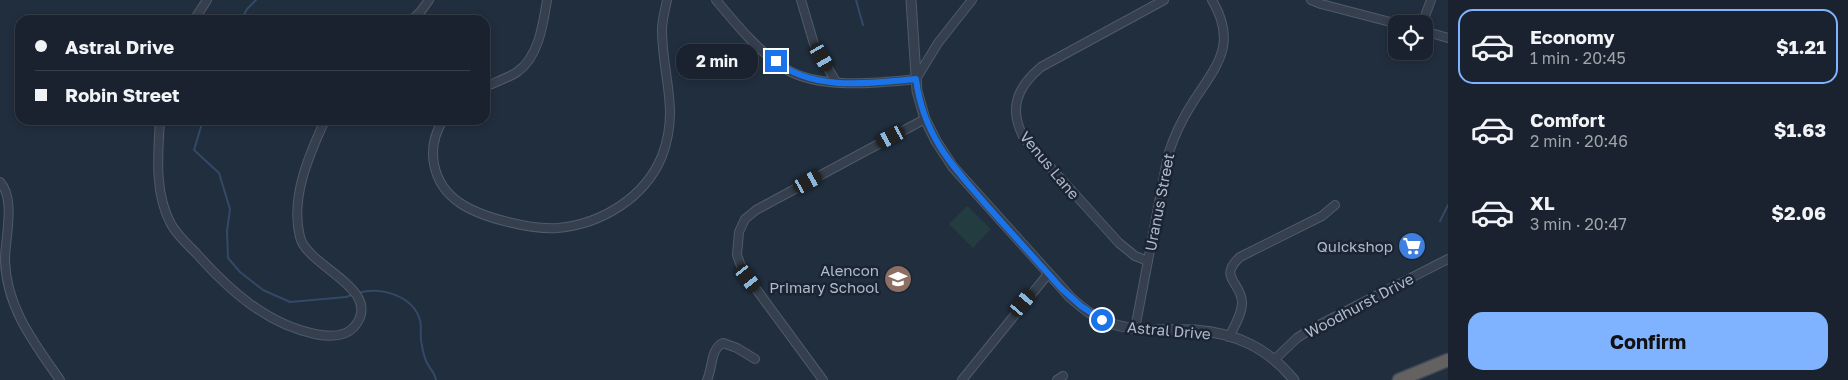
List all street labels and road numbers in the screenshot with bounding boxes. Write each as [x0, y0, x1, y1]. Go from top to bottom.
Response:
street label: Venus Lane [1016, 127, 1084, 203]
street label: Uranus Street [1141, 151, 1177, 253]
street label: Woodhurst Drive [1302, 269, 1416, 341]
street label: Astral Drive [1126, 317, 1212, 343]

